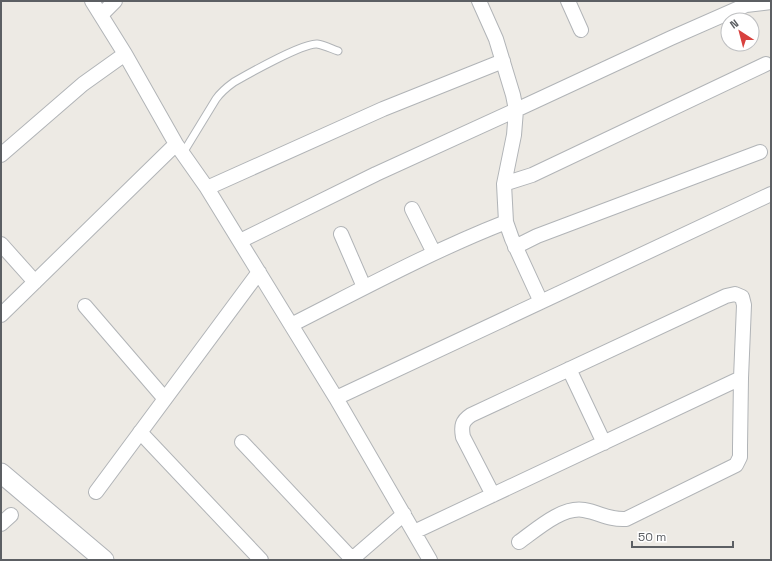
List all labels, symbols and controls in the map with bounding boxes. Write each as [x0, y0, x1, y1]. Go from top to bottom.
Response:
north arrow [720, 12, 760, 52]
text: N [727, 16, 741, 32]
scale bar [632, 523, 733, 549]
text: 50 m [638, 529, 666, 545]

